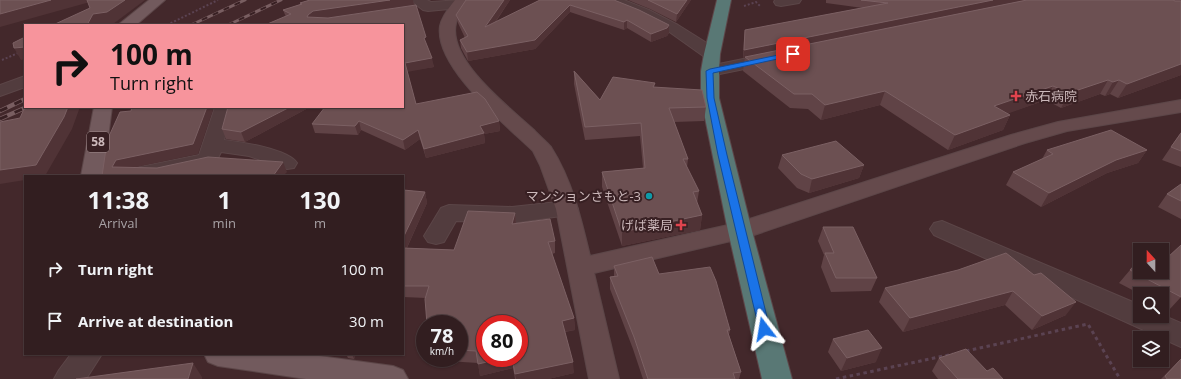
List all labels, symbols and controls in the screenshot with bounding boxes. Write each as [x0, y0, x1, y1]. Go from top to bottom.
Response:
text: 100 m [110, 35, 193, 73]
pin [776, 37, 810, 71]
icon: right [44, 40, 96, 92]
icon: arrive [782, 43, 804, 65]
text: Turn right [110, 71, 193, 95]
place label: 赤石病院 [1025, 87, 1077, 105]
marker: 赤石病院 [1010, 90, 1022, 102]
road number: 58 [87, 132, 109, 152]
text: 11:38 [87, 183, 149, 216]
text: 1 [217, 183, 231, 216]
text: 130 [299, 183, 341, 216]
place label: マンションさもと-3 [526, 187, 641, 205]
marker: マンションさもと-3 [644, 191, 654, 201]
text: Arrival [99, 214, 138, 232]
text: min [213, 214, 236, 232]
text: m [314, 214, 326, 232]
place label: げば薬局 [621, 216, 673, 234]
marker: げば薬局 [676, 220, 686, 230]
north arrow [1133, 243, 1169, 279]
map controls [1133, 243, 1169, 367]
icon: right [44, 258, 66, 280]
text: Turn right [78, 259, 153, 279]
text: 100 m [340, 259, 384, 279]
button: search [1133, 287, 1169, 323]
position arrow [743, 308, 785, 350]
icon: arrive [44, 310, 66, 332]
text: Arrive at destination [78, 311, 233, 331]
text: 30 m [349, 311, 384, 331]
speed limit sign: 80 [476, 315, 528, 367]
text: 78 [431, 322, 453, 349]
button: layers [1133, 331, 1169, 367]
text: km/h [430, 344, 454, 358]

